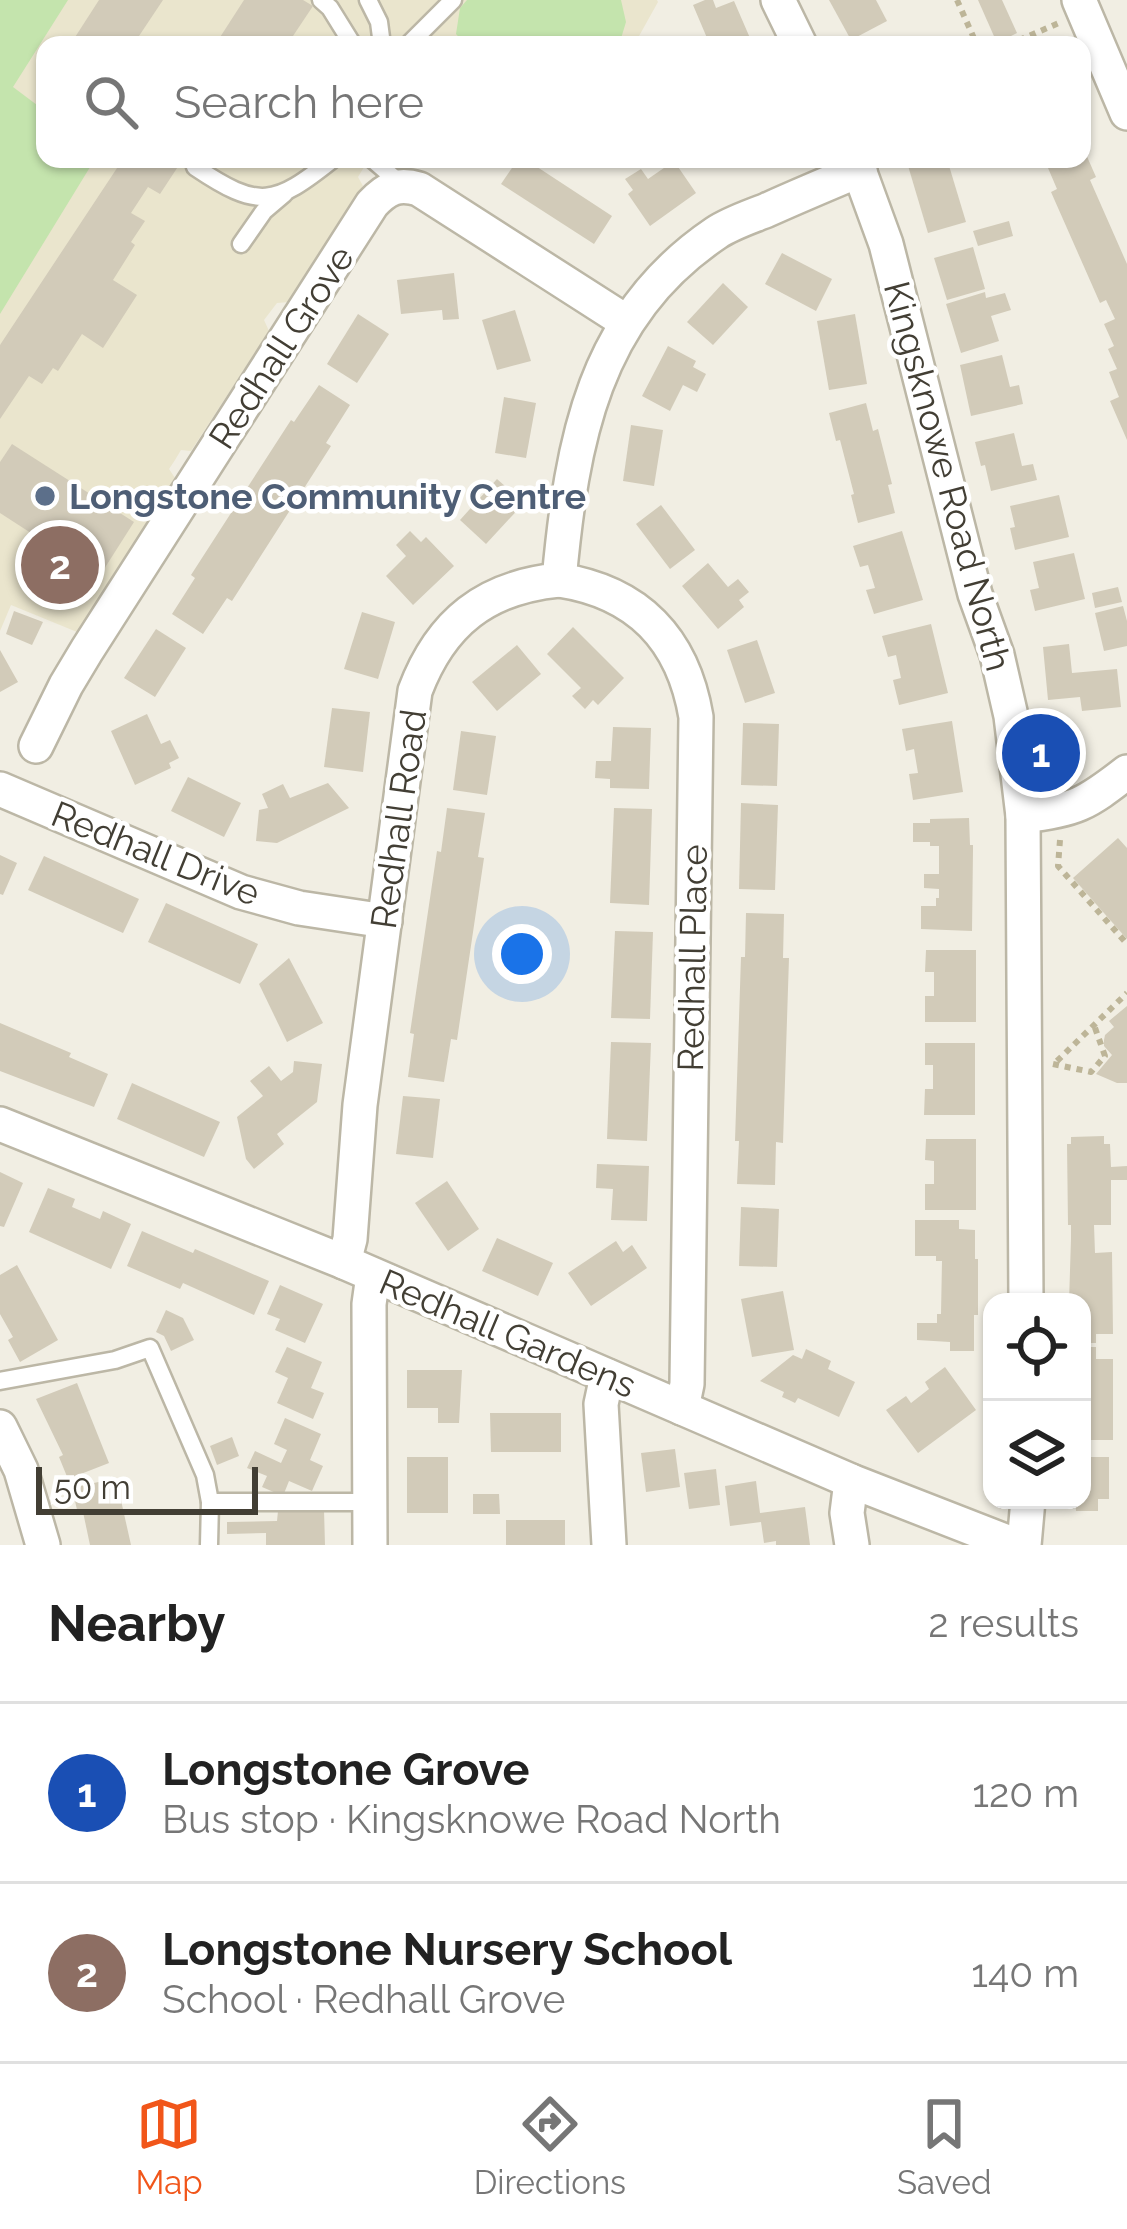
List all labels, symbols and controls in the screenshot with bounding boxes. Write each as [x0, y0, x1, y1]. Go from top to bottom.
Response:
search box [36, 36, 1091, 168]
icon: search [78, 69, 144, 135]
text: Search here [174, 76, 424, 129]
street label: Redhall Grove [200, 238, 362, 456]
street label: Kingsknowe Road North [876, 277, 1020, 675]
place label: Longstone Community Centre [69, 475, 586, 517]
marker: Longstone Community Centre [32, 483, 58, 509]
pin: 2 [21, 520, 99, 610]
street label: Redhall Road [362, 707, 434, 931]
pin: 1 [1002, 708, 1080, 798]
street label: Redhall Drive [46, 792, 266, 914]
street label: Redhall Place [669, 844, 715, 1072]
your location [492, 924, 552, 984]
street label: Redhall Gardens [374, 1260, 642, 1406]
map controls [983, 1293, 1091, 1509]
button: locate [983, 1293, 1091, 1401]
button: layers [983, 1401, 1091, 1509]
scale bar [36, 1461, 258, 1514]
text: 50 m [54, 1468, 131, 1507]
text: Nearby [48, 1593, 225, 1653]
text: 2 results [928, 1600, 1079, 1646]
text: Longstone Grove [162, 1743, 530, 1796]
text: 1 [77, 1770, 97, 1816]
text: 120 m [972, 1770, 1079, 1816]
text: Bus stop · Kingsknowe Road North [162, 1796, 781, 1842]
text: Longstone Nursery School [162, 1923, 732, 1976]
text: 2 [76, 1950, 98, 1996]
text: 140 m [971, 1950, 1079, 1996]
text: School · Redhall Grove [162, 1976, 565, 2022]
tab: Map [136, 2091, 203, 2202]
tab: Directions [474, 2091, 626, 2202]
tab: Saved [897, 2091, 991, 2202]

